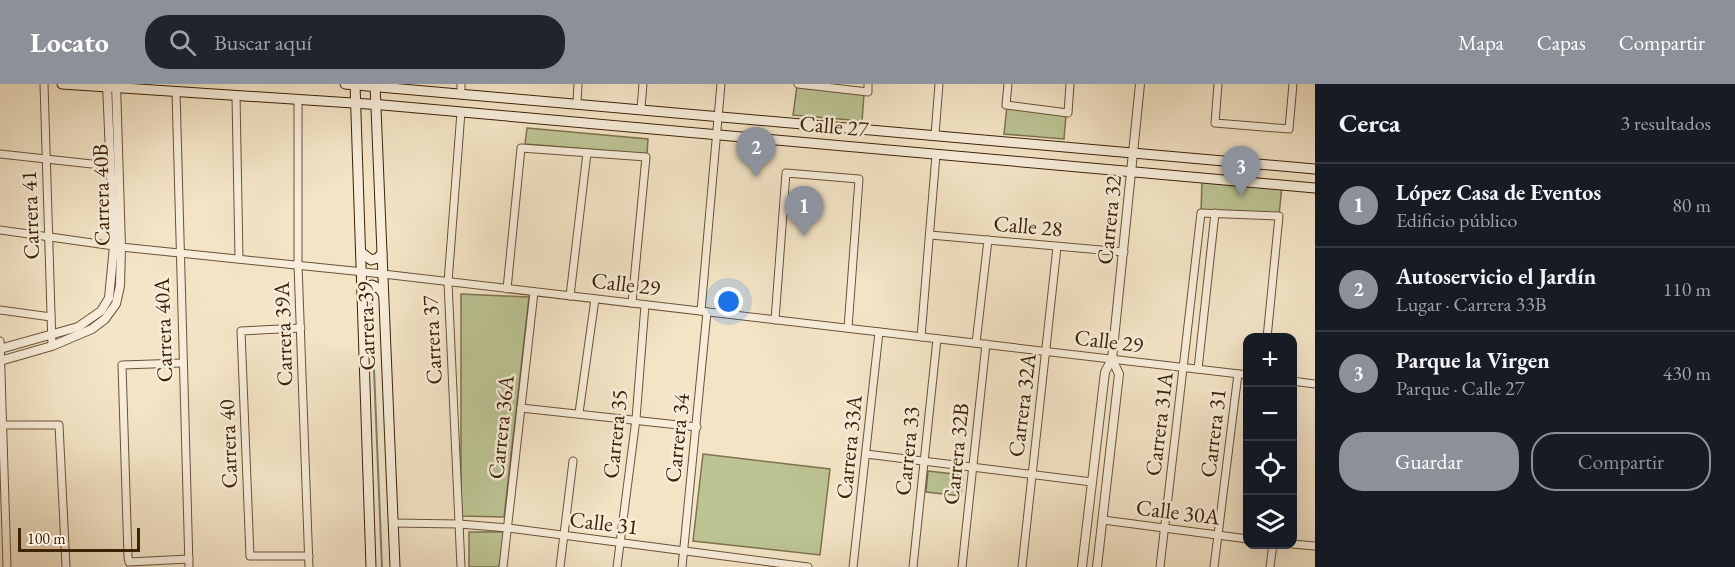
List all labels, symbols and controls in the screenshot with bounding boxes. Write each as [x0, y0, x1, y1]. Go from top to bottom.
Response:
search box [145, 15, 565, 69]
text: Locato [30, 24, 109, 60]
icon: search [166, 26, 199, 59]
text: Buscar aquí [214, 28, 312, 57]
text: Mapa [1458, 29, 1504, 56]
text: Capas [1537, 29, 1586, 56]
text: Compartir [1619, 29, 1705, 56]
text: Cerca [1339, 106, 1400, 140]
street label: Calle 27 [798, 109, 870, 143]
text: 3 resultados [1620, 110, 1711, 136]
pin: 2 [736, 128, 776, 177]
street label: Carrera 40B [86, 144, 116, 246]
pin: 3 [1222, 147, 1260, 196]
street label: Carrera 41 [14, 170, 46, 260]
street label: Carrera 32 [1090, 174, 1128, 266]
text: López Casa de Eventos [1396, 178, 1601, 207]
pin: 1 [784, 186, 824, 236]
text: 1 [1353, 192, 1364, 218]
text: 80 m [1672, 192, 1711, 218]
text: Edificio público [1396, 207, 1517, 233]
street label: Calle 28 [992, 209, 1064, 243]
text: Autoservicio el Jardín [1396, 262, 1596, 291]
street label: Calle 29 [590, 265, 662, 303]
street label: Carrera 40A [147, 276, 179, 383]
text: 2 [1353, 276, 1364, 302]
text: 110 m [1663, 276, 1711, 302]
street label: Carrera 39A [267, 280, 299, 387]
street label: Carrera 39 [350, 280, 382, 371]
your location [714, 287, 743, 316]
text: Lugar · Carrera 33B [1396, 291, 1547, 317]
street label: Carrera 37 [415, 294, 449, 385]
street label: Calle 29 [1073, 322, 1145, 360]
map controls [1243, 333, 1297, 549]
button: + [1243, 333, 1297, 387]
text: Parque la Virgen [1396, 346, 1550, 375]
street label: Carrera 32A [1001, 351, 1043, 459]
text: 3 [1353, 360, 1364, 386]
text: 430 m [1663, 360, 1711, 386]
street label: Carrera 31A [1138, 370, 1180, 478]
street label: Carrera 36A [481, 373, 521, 481]
text: Parque · Calle 27 [1396, 375, 1524, 401]
street label: Carrera 31 [1193, 387, 1233, 479]
button: − [1243, 387, 1297, 441]
street label: Carrera 35 [596, 388, 634, 480]
street label: Carrera 34 [658, 392, 696, 484]
street label: Carrera 33A [829, 393, 869, 501]
street label: Carrera 40 [212, 398, 244, 489]
street label: Carrera 32B [936, 402, 976, 506]
street label: Carrera 33 [888, 405, 926, 497]
button: Guardar [1339, 432, 1519, 491]
button: Compartir [1531, 432, 1711, 491]
button: locate [1243, 441, 1297, 495]
street label: Calle 30A [1134, 492, 1222, 532]
button: layers [1243, 495, 1297, 549]
street label: Calle 31 [568, 504, 640, 542]
scale bar [18, 525, 140, 552]
text: 100 m [27, 528, 66, 549]

